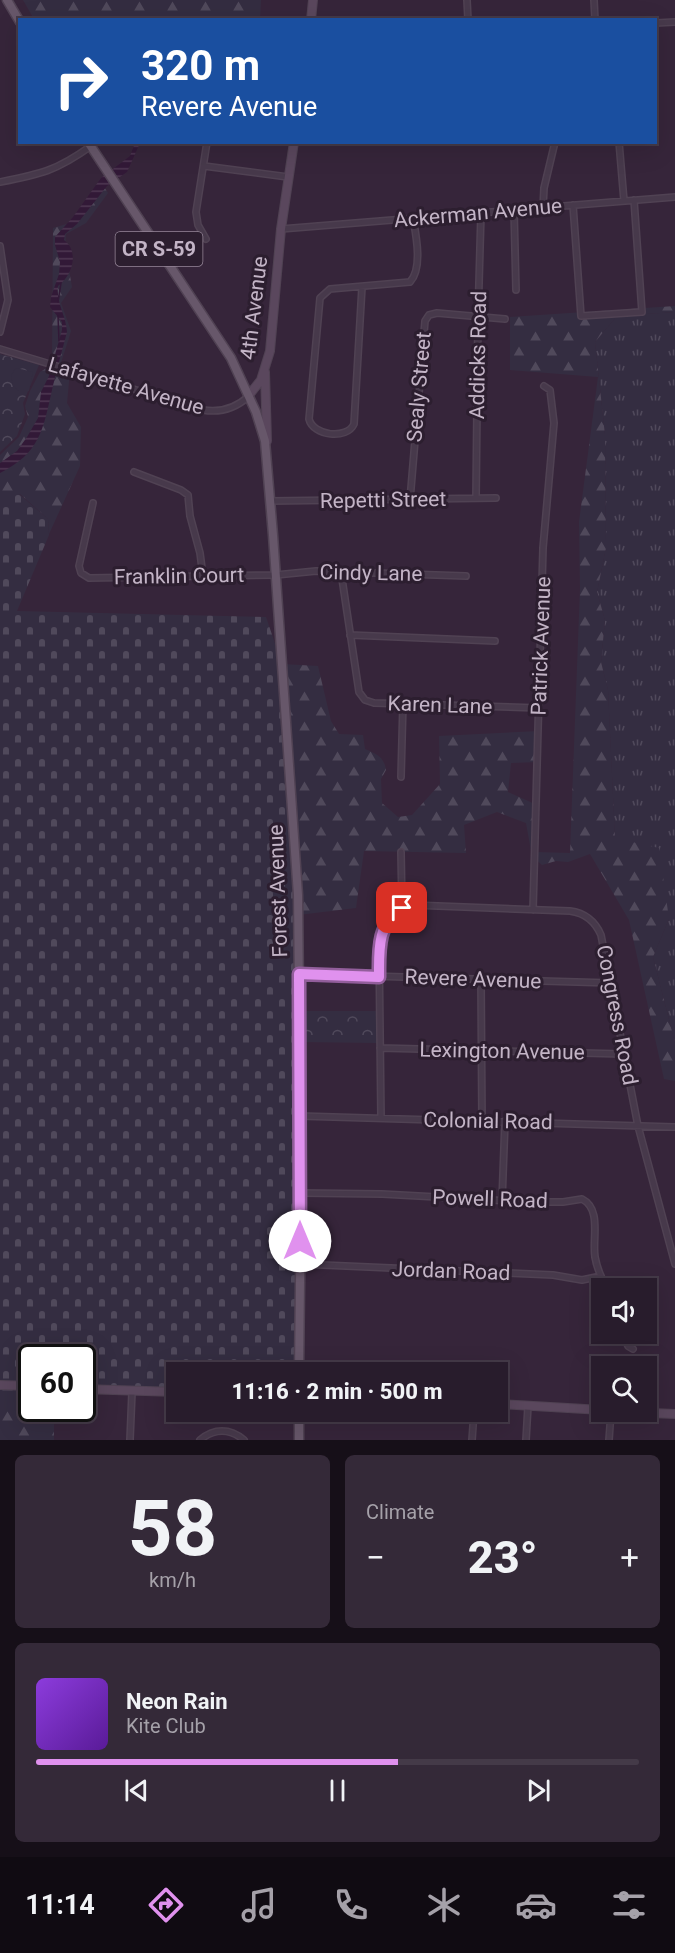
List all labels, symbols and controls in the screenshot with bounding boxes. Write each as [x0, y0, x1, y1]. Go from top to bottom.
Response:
text: 320 m [141, 41, 260, 90]
icon: right [42, 42, 120, 120]
text: Revere Avenue [141, 91, 317, 123]
street label: Ackerman Avenue [393, 194, 563, 232]
road number: CR S-59 [116, 232, 202, 266]
street label: 4th Avenue [236, 255, 272, 361]
street label: Addicks Road [465, 291, 491, 419]
street label: Sealy Street [402, 331, 436, 443]
street label: Lafayette Avenue [45, 352, 207, 420]
street label: Repetti Street [320, 487, 447, 513]
street label: Cindy Lane [319, 560, 423, 586]
street label: Franklin Court [114, 563, 245, 589]
street label: Patrick Avenue [527, 576, 555, 716]
street label: Karen Lane [387, 691, 493, 719]
street label: Forest Avenue [264, 824, 292, 958]
pin [376, 882, 427, 933]
icon: arrive [385, 891, 418, 924]
street label: Congress Road [592, 943, 642, 1087]
street label: Revere Avenue [404, 965, 542, 993]
street label: Lexington Avenue [419, 1038, 585, 1064]
street label: Colonial Road [423, 1108, 553, 1134]
street label: Powell Road [432, 1185, 548, 1213]
position arrow [268, 1209, 332, 1273]
street label: Jordan Road [391, 1257, 511, 1285]
map controls [591, 1278, 657, 1422]
button: sound [591, 1278, 657, 1344]
speed limit sign: 60 [18, 1344, 96, 1422]
button: search [591, 1356, 657, 1422]
text: 11:16 · 2 min · 500 m [232, 1379, 442, 1404]
text: 58 [128, 1483, 217, 1574]
text: Climate [366, 1500, 434, 1524]
text: 23° [468, 1531, 537, 1584]
text: − [366, 1538, 385, 1577]
text: + [620, 1538, 639, 1577]
text: km/h [149, 1568, 196, 1592]
text: Neon Rain [126, 1689, 228, 1714]
text: Kite Club [126, 1714, 206, 1738]
icon: previous [120, 1774, 153, 1807]
icon: pause [321, 1774, 354, 1807]
icon: next [522, 1774, 555, 1807]
icon: directions [145, 1884, 187, 1926]
icon: music [238, 1884, 280, 1926]
icon: phone [330, 1884, 372, 1926]
icon: climate [423, 1884, 465, 1926]
icon: car [515, 1884, 557, 1926]
icon: filters [608, 1884, 650, 1926]
text: 11:14 [25, 1889, 95, 1921]

